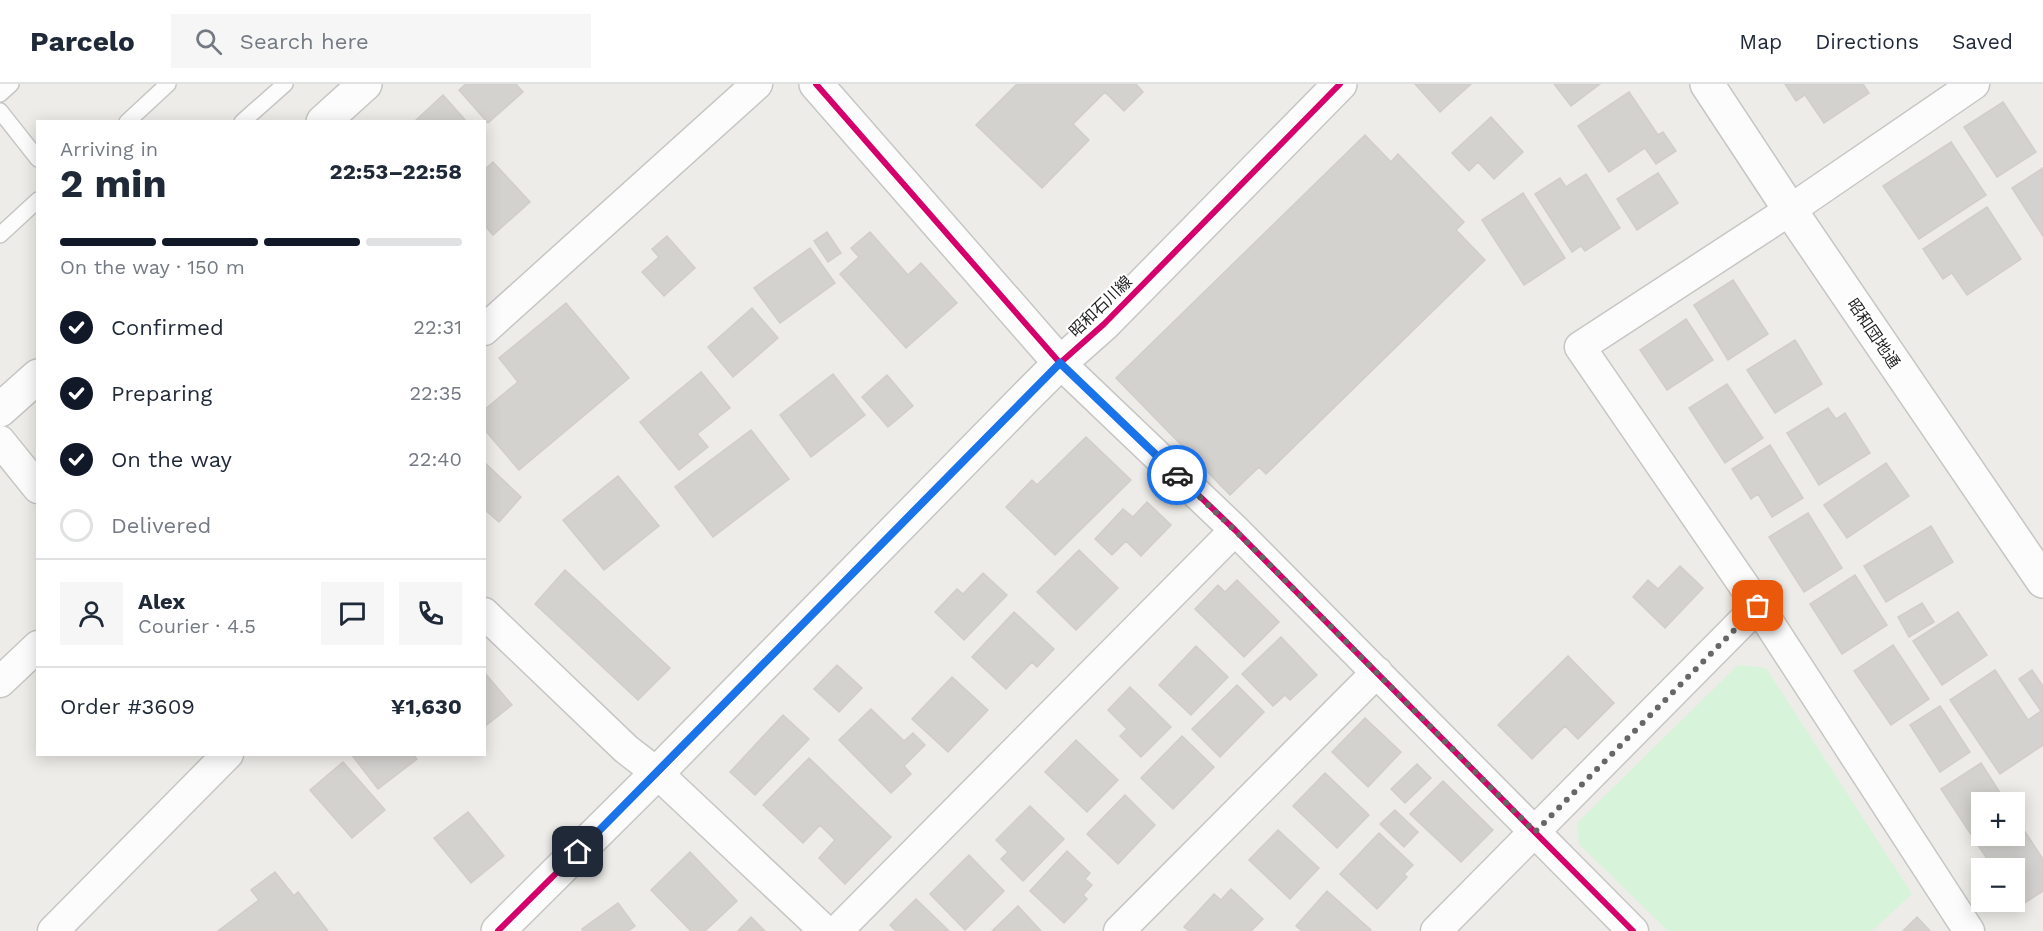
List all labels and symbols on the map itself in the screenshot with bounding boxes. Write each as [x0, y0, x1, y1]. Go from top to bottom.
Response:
street label: 昭和石川線 [1065, 272, 1136, 341]
street label: 昭和団地通 [1843, 295, 1904, 372]
courier [1147, 445, 1207, 505]
pin [1732, 580, 1783, 631]
pin [552, 826, 603, 877]

